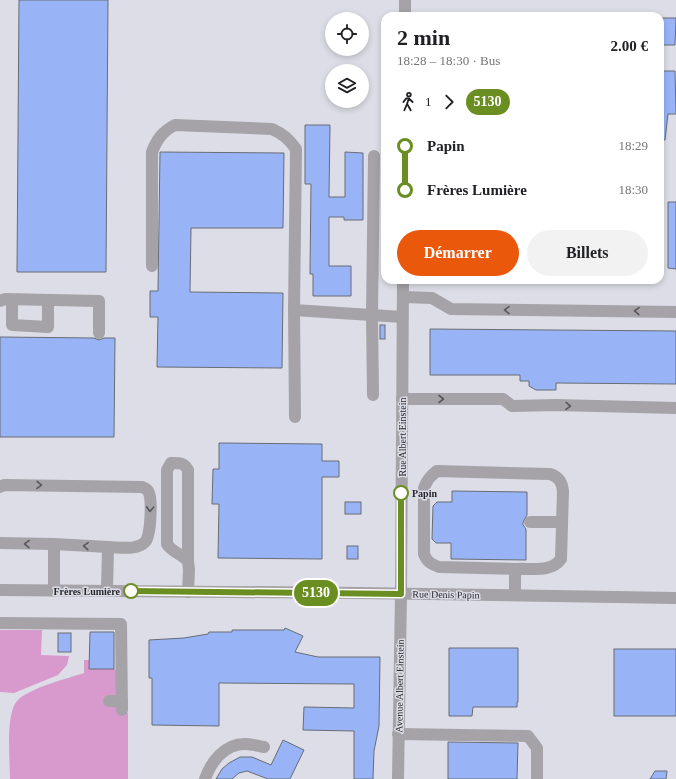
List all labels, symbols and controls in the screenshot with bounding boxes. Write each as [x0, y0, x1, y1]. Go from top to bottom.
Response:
map controls [325, 12, 369, 108]
button: locate [325, 12, 369, 56]
text: 2 min [397, 25, 450, 50]
text: 2.00 € [611, 38, 648, 54]
text: 18:28 – 18:30 · Bus [397, 53, 500, 68]
button: layers [325, 64, 369, 108]
icon: walk [397, 91, 419, 113]
icon: forward [438, 91, 460, 113]
text: 1 [425, 94, 432, 109]
text: 5130 [474, 94, 502, 109]
text: Papin [427, 138, 465, 154]
text: 18:29 [618, 138, 648, 153]
text: Frères Lumière [427, 182, 527, 198]
text: 18:30 [618, 182, 648, 197]
button: Démarrer [397, 230, 519, 276]
button: Billets [527, 230, 648, 276]
one-way arrow [504, 306, 510, 314]
one-way arrow [634, 307, 640, 315]
one-way arrow [438, 395, 444, 403]
street label: Rue Albert Einstein [397, 398, 408, 476]
one-way arrow [565, 402, 571, 410]
one-way arrow [36, 481, 42, 489]
marker: Papin [393, 485, 409, 501]
place label: Papin [412, 488, 437, 499]
one-way arrow [146, 506, 154, 512]
one-way arrow [24, 540, 30, 548]
one-way arrow [83, 541, 89, 550]
line badge: 5130 [288, 580, 344, 606]
marker: Frères Lumière [123, 583, 139, 599]
text: 5130 [302, 585, 330, 600]
place label: Frères Lumière [53, 586, 121, 597]
street label: Rue Denis Papin [412, 588, 480, 601]
street label: Avenue Albert Einstein [393, 639, 406, 733]

